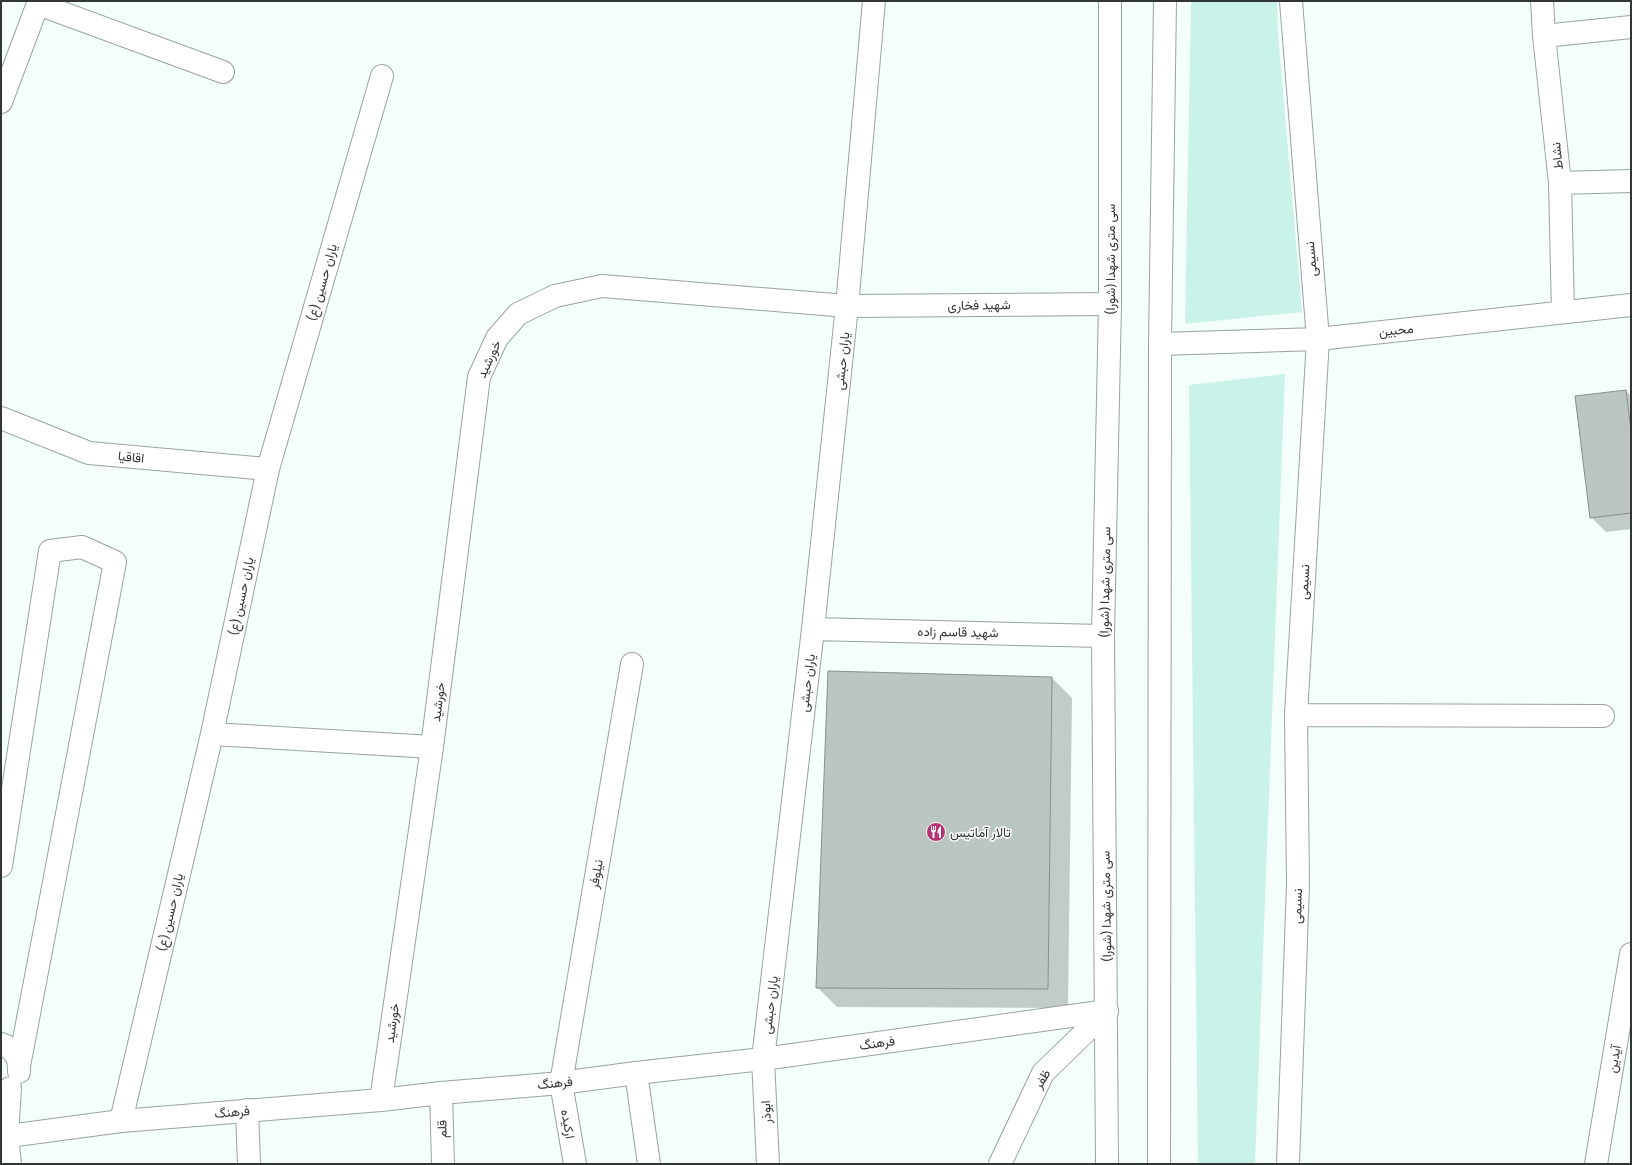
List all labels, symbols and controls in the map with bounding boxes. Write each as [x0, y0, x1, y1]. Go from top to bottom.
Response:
street label: نشاط [1548, 141, 1566, 171]
street label: سی متری شهدا (شورا) [1103, 204, 1119, 314]
street label: نسیمی [1302, 240, 1321, 277]
street label: یاران حسین (ع) [304, 242, 342, 323]
street label: شهید فخاری [947, 297, 1011, 314]
street label: محبین [1378, 321, 1414, 340]
street label: یاران حبشی [831, 331, 854, 391]
street label: خورشید [474, 338, 505, 381]
street label: اقاقیا [117, 448, 145, 466]
street label: سی متری شهدا (شورا) [1097, 527, 1114, 637]
street label: یاران حسین (ع) [225, 556, 258, 637]
street label: نسیمی [1296, 564, 1313, 600]
street label: شهید قاسم زاده [917, 624, 999, 641]
street label: یاران حبشی [796, 653, 819, 713]
street label: خورشید [428, 681, 449, 723]
restaurant icon: تالار آماتیس [925, 821, 947, 843]
place label: تالار آماتیس [950, 825, 1011, 841]
street label: سی متری شهدا (شورا) [1098, 851, 1115, 961]
street label: نیلوفر [586, 858, 607, 891]
street label: یاران حسین (ع) [154, 872, 188, 953]
street label: نسیمی [1289, 888, 1306, 924]
street label: یاران حبشی [759, 975, 782, 1035]
street label: خورشید [382, 1002, 403, 1044]
street label: فرهنگ [858, 1033, 896, 1054]
street label: آیدین [1604, 1043, 1625, 1074]
street label: ظفر [1030, 1067, 1054, 1093]
street label: فرهنگ [537, 1074, 574, 1093]
street label: ابوذر [758, 1100, 775, 1125]
street label: فرهنگ [214, 1103, 251, 1122]
street label: ارکیده [557, 1108, 578, 1140]
street label: قلم [434, 1120, 451, 1138]

